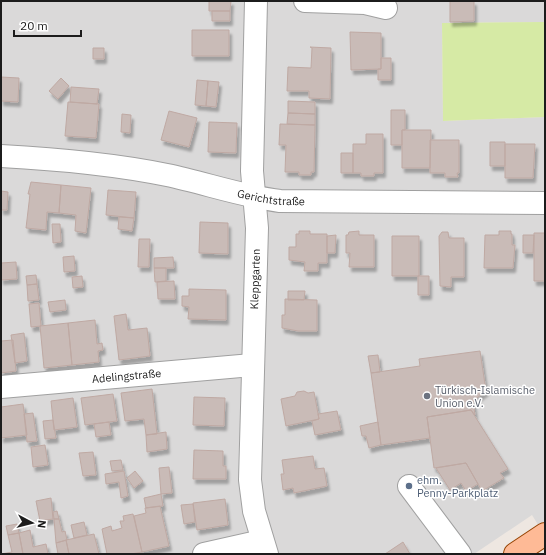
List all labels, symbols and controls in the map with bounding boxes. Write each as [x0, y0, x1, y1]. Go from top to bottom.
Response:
scale bar [14, 12, 81, 38]
text: 20 m [20, 18, 48, 33]
street label: Gerichtstraße [236, 186, 305, 208]
street label: Kleppgarten [247, 248, 263, 310]
street label: Adelingstraße [91, 366, 162, 386]
place label: Türkisch-Islamische Union e.V. [435, 383, 535, 410]
marker: Türkisch-Islamische Union e.V. [422, 391, 432, 401]
place label: ehm. Penny-Parkplatz [417, 473, 498, 500]
marker: ehm. Penny-Parkplatz [404, 481, 414, 491]
north arrow [12, 503, 52, 543]
text: N [34, 519, 49, 529]

